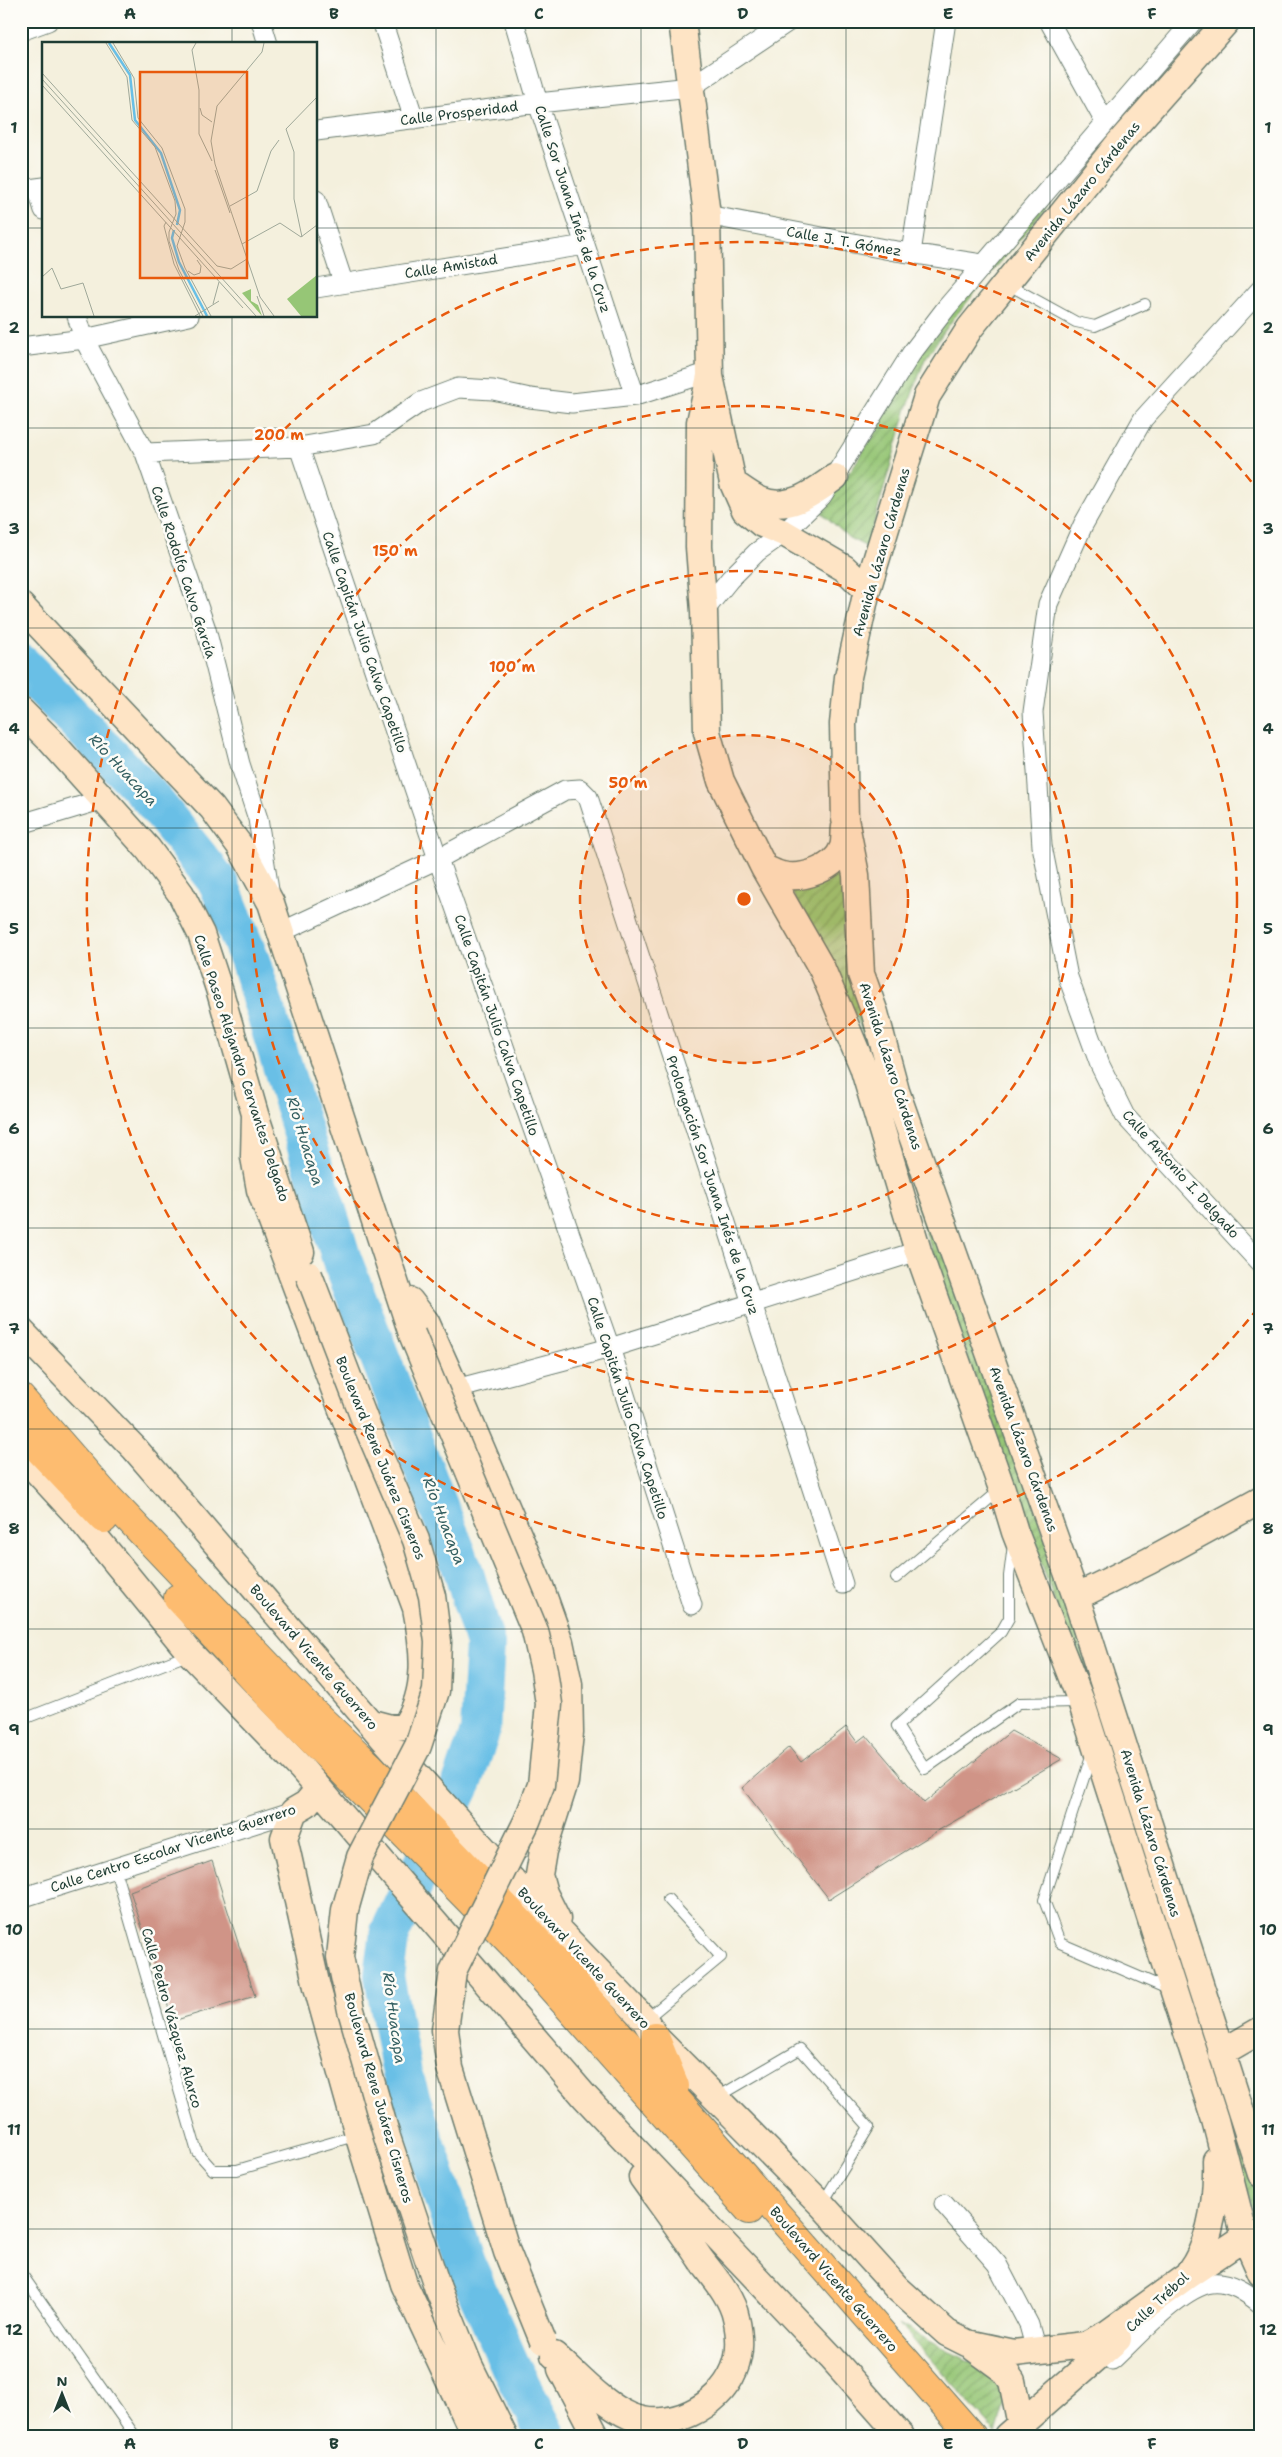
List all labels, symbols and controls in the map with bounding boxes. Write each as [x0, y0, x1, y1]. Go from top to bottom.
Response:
text: A [124, 3, 136, 24]
text: B [329, 3, 339, 24]
text: C [534, 3, 544, 24]
text: D [737, 3, 749, 24]
text: E [943, 3, 953, 24]
text: F [1147, 3, 1157, 24]
inset map [42, 42, 318, 318]
street label: Calle Prosperidad [399, 97, 519, 129]
street label: Calle Sor Juana Inés de la Cruz [531, 103, 615, 315]
text: 1 [10, 117, 18, 138]
street label: Avenida Lázaro Cárdenas [1020, 117, 1144, 265]
text: 1 [1264, 117, 1272, 138]
street label: Calle J. T. Gómez [785, 222, 903, 260]
street label: Calle Amistad [403, 250, 499, 282]
text: 2 [8, 317, 20, 338]
text: 2 [1262, 317, 1274, 338]
text: 200 m [254, 425, 304, 445]
street label: Avenida Lázaro Cárdenas [848, 465, 914, 639]
street label: Calle Rodolfo Calvo García [148, 483, 221, 661]
text: 3 [8, 518, 20, 539]
text: 3 [1262, 518, 1274, 539]
street label: Calle Capitán Julio Calva Capetillo [319, 529, 411, 755]
text: 150 m [372, 541, 418, 561]
text: 100 m [489, 657, 535, 677]
text: 4 [8, 718, 20, 739]
text: 4 [1262, 718, 1274, 739]
water label: Río Huacapa [84, 729, 162, 811]
text: 50 m [609, 773, 648, 793]
centre of rings [735, 890, 753, 908]
street label: Calle Capitán Julio Calva Capetillo [451, 912, 543, 1138]
text: 5 [9, 918, 19, 939]
text: 5 [1263, 918, 1273, 939]
street label: Calle Paseo Alejandro Cervantes Delgado [190, 932, 294, 1204]
street label: Avenida Lázaro Cárdenas [855, 980, 927, 1152]
street label: Prolongación Sor Juana Inés de la Cruz [662, 1053, 764, 1317]
water label: Río Huacapa [282, 1094, 328, 1188]
street label: Calle Antonio I. Delgado [1118, 1106, 1244, 1242]
text: 6 [8, 1118, 20, 1139]
text: 6 [1262, 1118, 1274, 1139]
street label: Calle Capitán Julio Calva Capetillo [583, 1294, 673, 1522]
text: 7 [8, 1318, 20, 1339]
text: 7 [1262, 1318, 1274, 1339]
street label: Boulevard Rene Juárez Cisneros [332, 1354, 430, 1563]
street label: Avenida Lázaro Cárdenas [986, 1364, 1062, 1534]
water label: Río Huacapa [418, 1474, 470, 1568]
text: 8 [8, 1518, 20, 1539]
text: 8 [1262, 1518, 1274, 1539]
street label: Boulevard Vicente Guerrero [246, 1581, 382, 1733]
text: 9 [8, 1719, 20, 1740]
text: 9 [1262, 1719, 1274, 1740]
street label: Avenida Lázaro Cárdenas [1117, 1747, 1185, 1919]
street label: Calle Centro Escolar Vicente Guerrero [48, 1800, 298, 1896]
street label: Boulevard Vicente Guerrero [514, 1883, 654, 2033]
text: 10 [5, 1919, 23, 1940]
text: 10 [1259, 1919, 1277, 1940]
street label: Calle Pedro Vázquez Alarco [138, 1926, 206, 2110]
water label: Río Huacapa [378, 1971, 410, 2065]
street label: Boulevard Rene Juárez Cisneros [340, 1991, 418, 2205]
text: 11 [7, 2119, 21, 2140]
text: 11 [1261, 2119, 1275, 2140]
street label: Boulevard Vicente Guerrero [766, 2203, 902, 2355]
street label: Calle Trébol [1122, 2268, 1193, 2336]
text: 12 [5, 2319, 23, 2340]
text: 12 [1259, 2319, 1277, 2340]
north arrow [38, 2370, 88, 2420]
text: N [56, 2372, 68, 2390]
text: A [124, 2433, 136, 2454]
text: B [329, 2433, 339, 2454]
text: C [534, 2433, 544, 2454]
text: D [737, 2433, 749, 2454]
text: E [943, 2433, 953, 2454]
text: F [1147, 2433, 1157, 2454]

